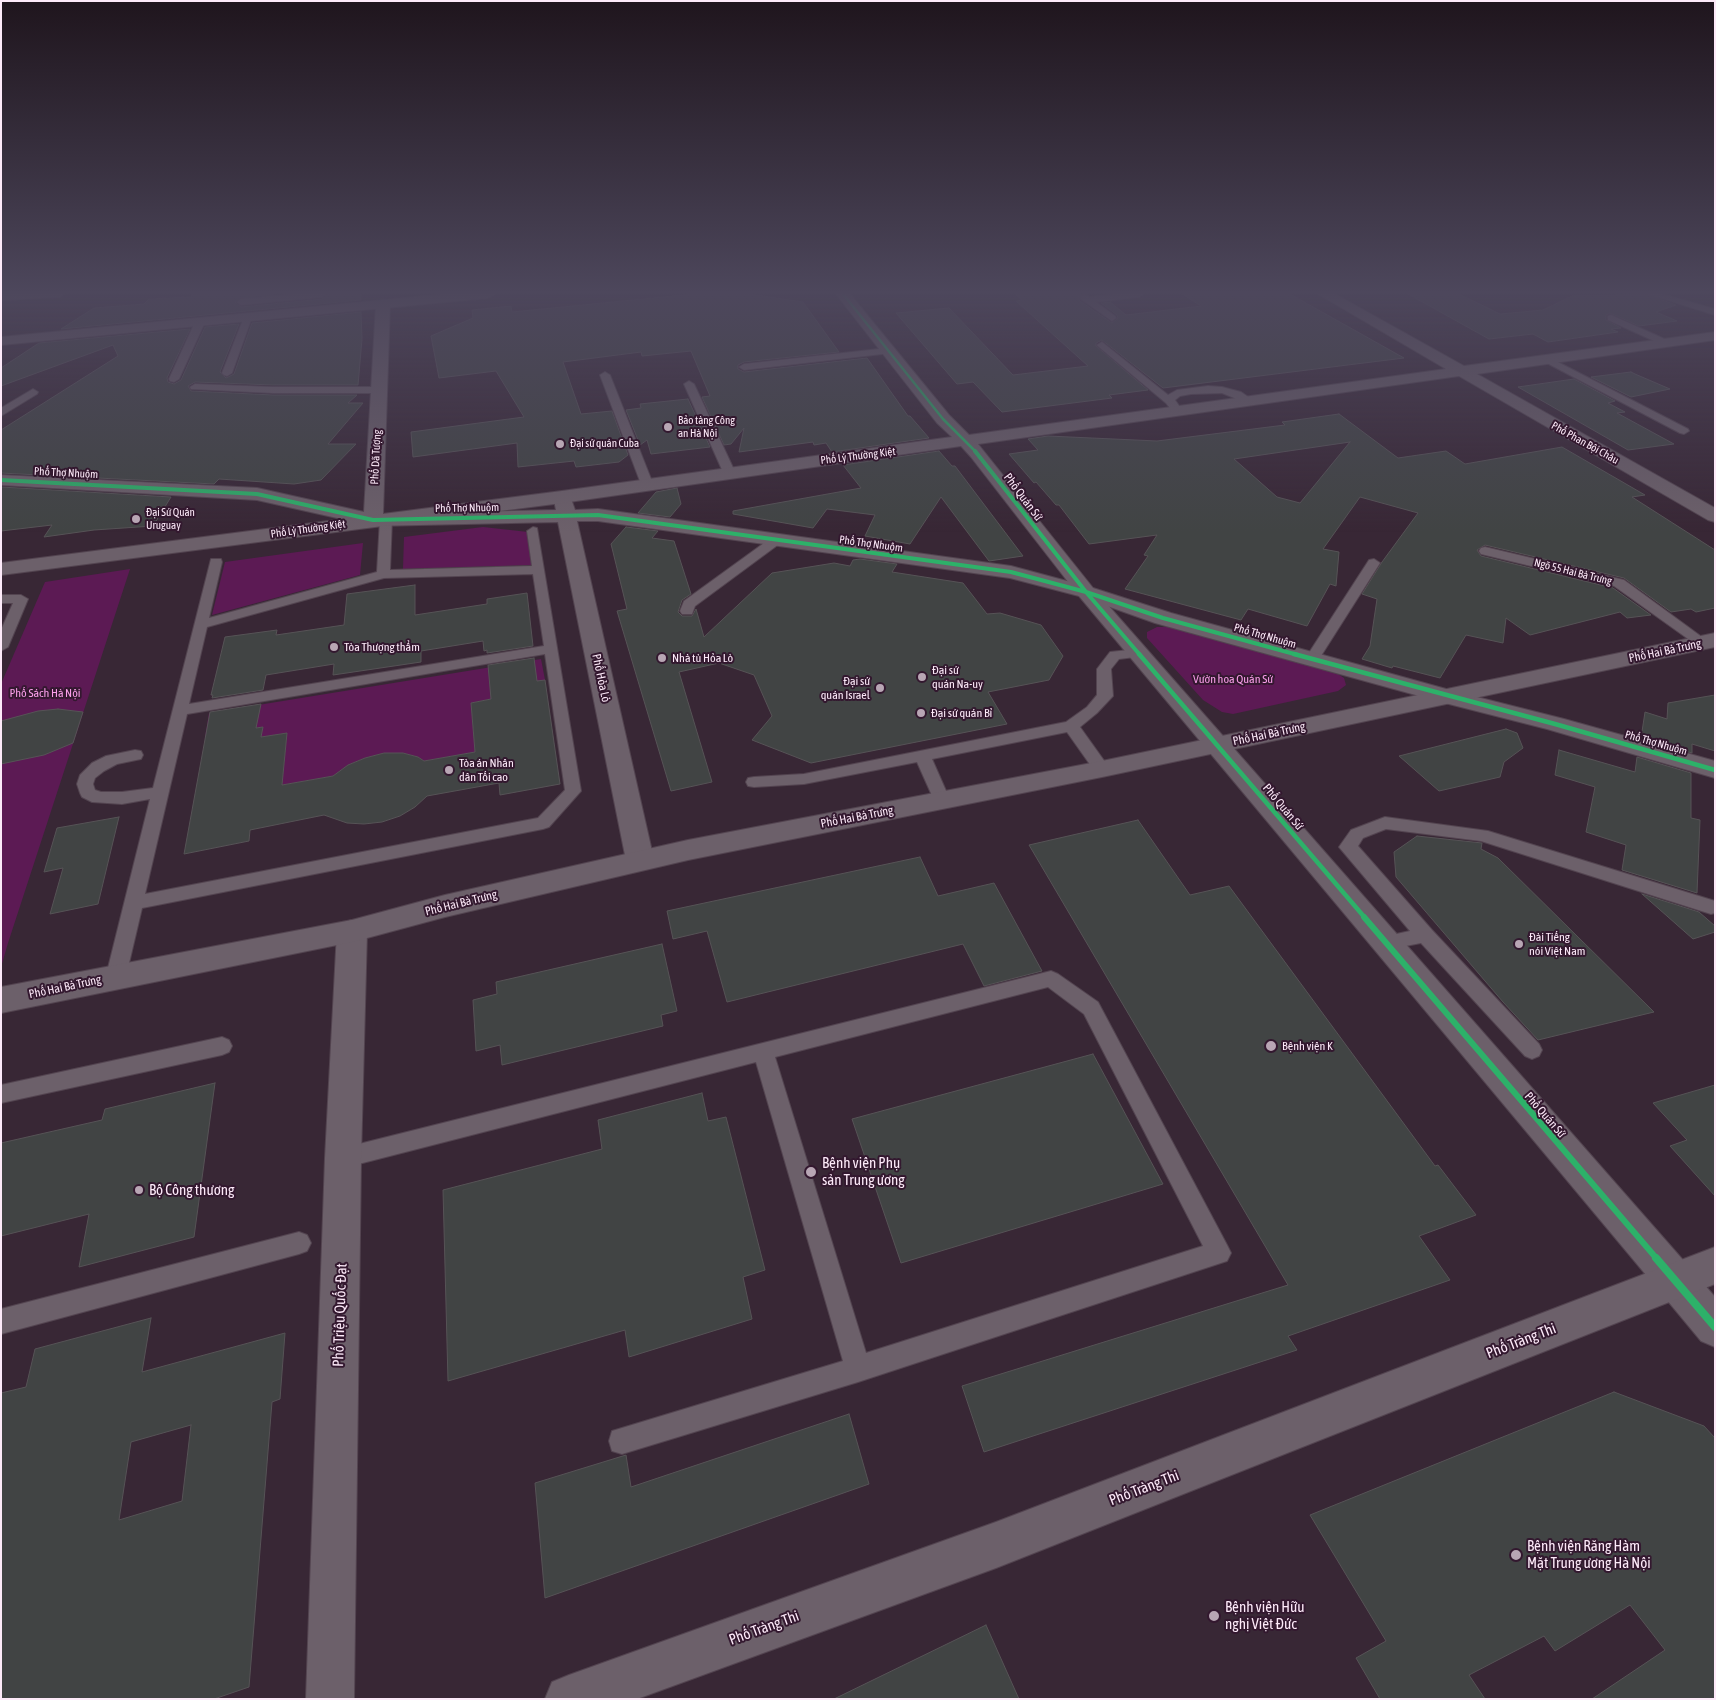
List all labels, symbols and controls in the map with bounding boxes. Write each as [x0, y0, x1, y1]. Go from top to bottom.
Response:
place label: Bảo tàng Công an Hà Nội [678, 414, 735, 440]
street label: Phố Phan Bội Châu [1549, 419, 1621, 467]
marker: Bảo tàng Công an Hà Nội [662, 421, 674, 433]
street label: Phố Dã Tượng [368, 429, 384, 485]
place label: Đại sứ quán Cuba [570, 437, 639, 451]
marker: Đại sứ quán Cuba [554, 438, 566, 450]
street label: Phố Lý Thường Kiệt [820, 445, 896, 467]
street label: Phố Thợ Nhuộm [34, 465, 98, 481]
street label: Phố Quán Sứ [1000, 470, 1046, 524]
street label: Phố Thợ Nhuộm [435, 501, 499, 515]
place label: Đại Sứ Quán Uruguay [146, 506, 195, 532]
marker: Đại Sứ Quán Uruguay [130, 513, 142, 525]
street label: Phố Lý Thường Kiệt [270, 517, 346, 541]
street label: Phố Thợ Nhuộm [838, 533, 904, 555]
street label: Ngõ 55 Hai Bà Trưng [1533, 556, 1613, 588]
street label: Phố Thợ Nhuộm [1232, 621, 1298, 651]
street label: Phố Hai Bà Trưng [1627, 636, 1703, 666]
place label: Tòa Thượng thẩm [344, 640, 420, 654]
marker: Tòa Thượng thẩm [328, 641, 340, 653]
place label: Nhà tù Hỏa Lò [672, 651, 733, 665]
street label: Phố Hỏa Lò [589, 652, 613, 704]
marker: Nhà tù Hỏa Lò [656, 652, 668, 664]
place label: Đại sứ quán Na-uy [932, 663, 983, 691]
marker: Đại sứ quán Na-uy [916, 671, 928, 683]
park label: Vườn hoa Quán Sứ [1193, 672, 1273, 686]
place label: Đại sứ quán Israel [821, 674, 870, 702]
marker: Đại sứ quán Israel [874, 682, 886, 694]
park label: Phố Sách Hà Nội [9, 686, 81, 700]
place label: Đại sứ quán Bỉ [931, 706, 992, 720]
marker: Đại sứ quán Bỉ [915, 707, 927, 719]
street label: Phố Hai Bà Trưng [1231, 719, 1307, 749]
street label: Phố Thợ Nhuộm [1623, 728, 1689, 758]
place label: Tòa án Nhân dân Tối cao [459, 756, 514, 784]
marker: Tòa án Nhân dân Tối cao [443, 764, 455, 776]
street label: Phố Quán Sứ [1260, 781, 1306, 833]
street label: Phố Hai Bà Trưng [819, 803, 895, 831]
street label: Phố Hai Bà Trưng [423, 887, 499, 919]
place label: Đài Tiếng nói Việt Nam [1529, 930, 1585, 958]
marker: Đài Tiếng nói Việt Nam [1513, 938, 1525, 950]
street label: Phố Hai Bà Trưng [27, 972, 103, 1002]
marker: Bệnh viện K [1264, 1039, 1278, 1053]
place label: Bệnh viện K [1282, 1039, 1333, 1053]
street label: Phố Quán Sứ [1521, 1089, 1569, 1141]
place label: Bệnh viện Phụ sản Trung ương [822, 1154, 905, 1189]
marker: Bệnh viện Phụ sản Trung ương [804, 1165, 818, 1179]
place label: Bộ Công thương [149, 1181, 234, 1199]
marker: Bộ Công thương [133, 1184, 145, 1196]
street label: Phố Triệu Quốc Đạt [329, 1263, 351, 1367]
street label: Phố Tràng Thi [1484, 1319, 1558, 1363]
street label: Phố Tràng Thi [1107, 1466, 1181, 1510]
place label: Bệnh viện Răng Hàm Mặt Trung ương Hà Nội [1527, 1537, 1651, 1572]
marker: Bệnh viện Răng Hàm Mặt Trung ương Hà Nội [1509, 1548, 1523, 1562]
place label: Bệnh viện Hữu nghị Việt Đức [1225, 1598, 1304, 1633]
street label: Phố Tràng Thi [726, 1607, 802, 1649]
marker: Bệnh viện Hữu nghị Việt Đức [1207, 1609, 1221, 1623]

